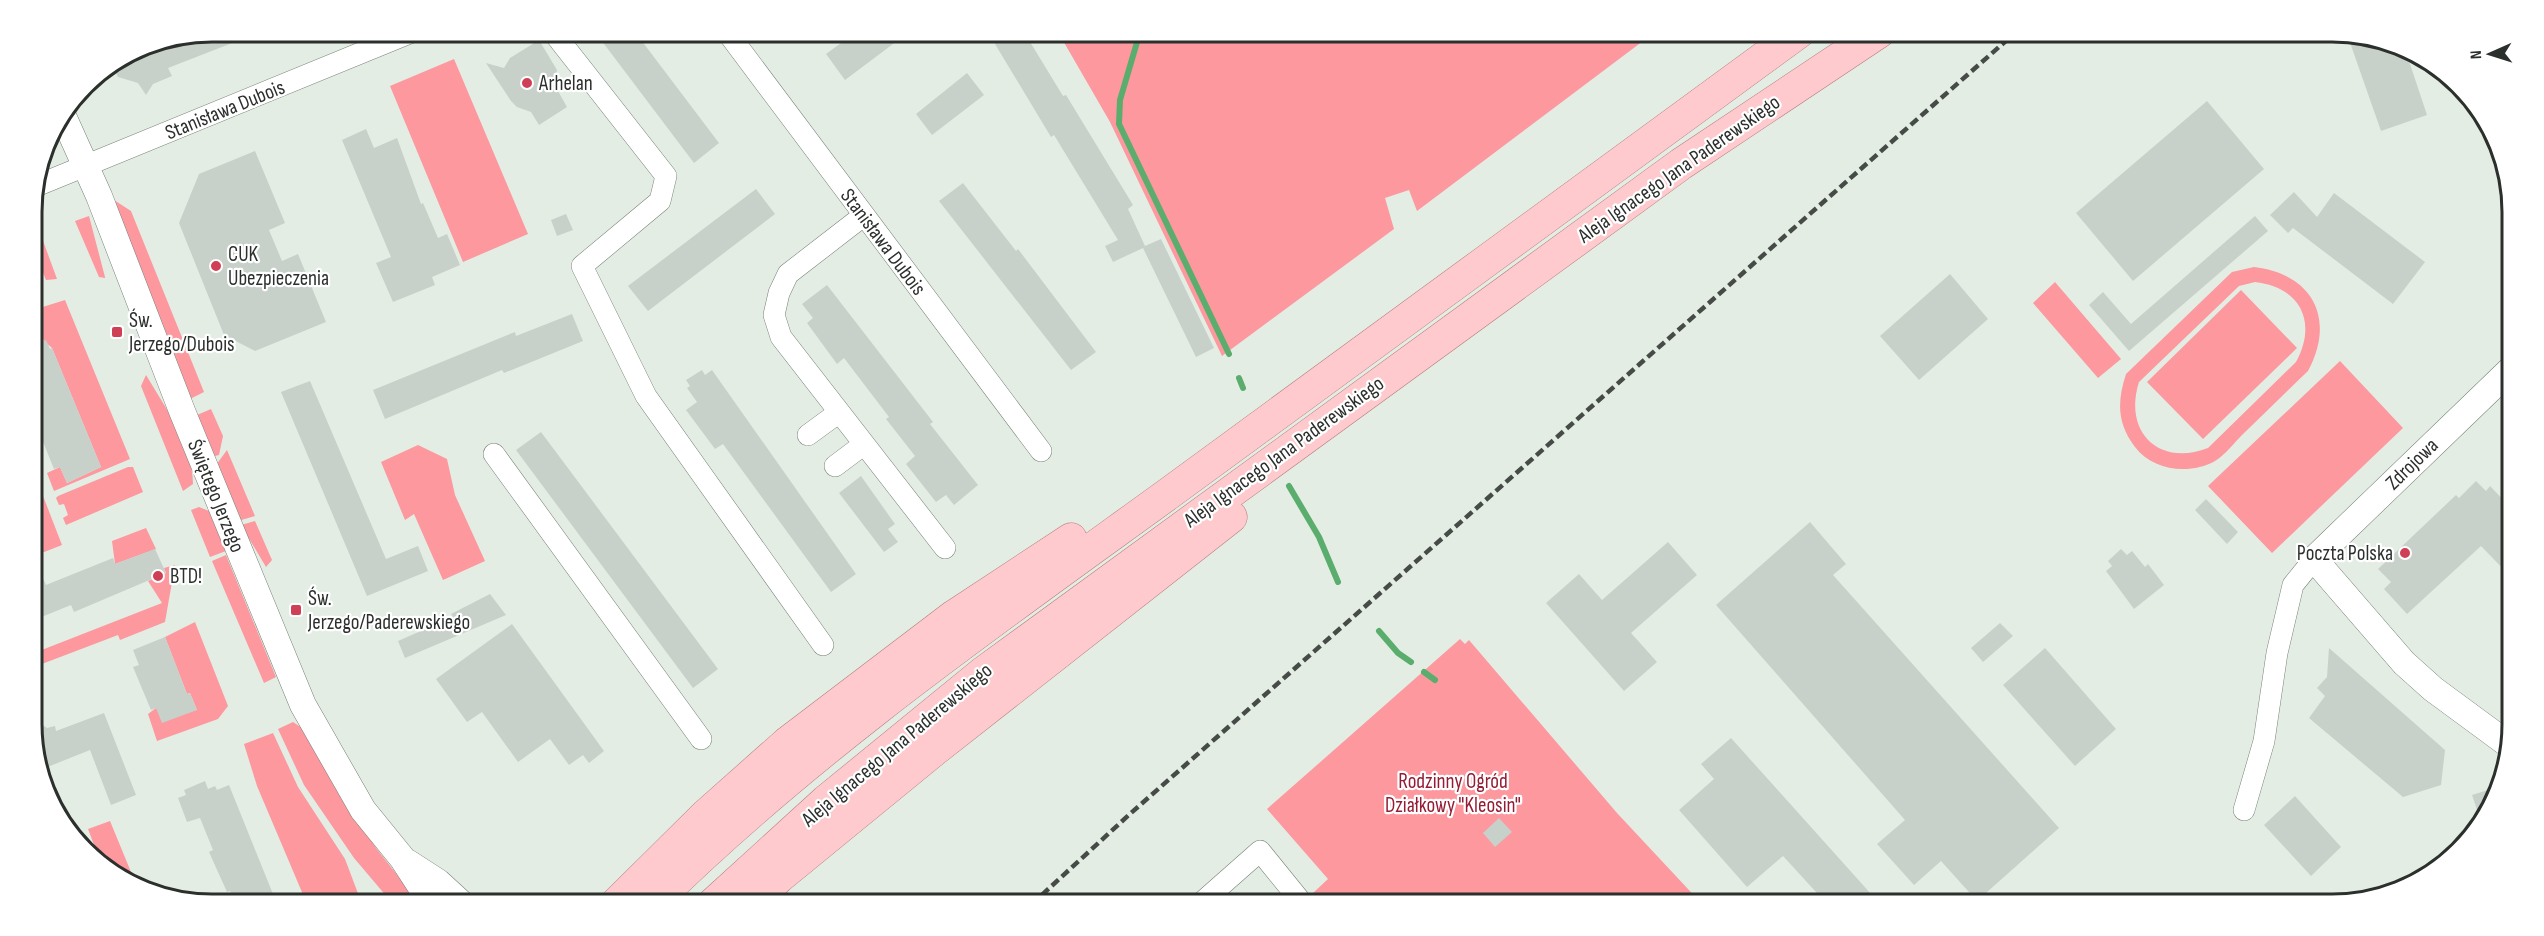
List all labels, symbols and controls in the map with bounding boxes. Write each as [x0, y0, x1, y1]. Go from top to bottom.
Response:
north arrow [2460, 24, 2520, 84]
text: N [2467, 50, 2486, 59]
place label: Arhelan [538, 71, 593, 96]
street label: Stanisława Dubois [162, 75, 288, 145]
marker: Arhelan [520, 76, 534, 90]
street label: Aleja Ignacego Jana Paderewskiego [1572, 90, 1785, 249]
street label: Stanisława Dubois [835, 184, 931, 300]
place label: CUK Ubezpieczenia [228, 242, 329, 291]
marker: CUK Ubezpieczenia [209, 259, 223, 273]
place label: Św. Jerzego/Dubois [128, 308, 235, 357]
marker: Św. Jerzego/Dubois [110, 325, 124, 339]
street label: Aleja Ignacego Jana Paderewskiego [1178, 371, 1389, 534]
street label: Zdrojowa [2381, 433, 2443, 495]
street label: Świętego Jerzego [182, 436, 250, 556]
place label: Poczta Polska [2297, 541, 2393, 566]
marker: Poczta Polska [2398, 546, 2412, 560]
place label: BTD! [170, 564, 202, 589]
marker: BTD! [151, 569, 165, 583]
place label: Św. Jerzego/Paderewskiego [307, 586, 470, 635]
marker: Św. Jerzego/Paderewskiego [289, 603, 303, 617]
street label: Aleja Ignacego Jana Paderewskiego [796, 658, 997, 833]
park label: Rodzinny Ogród Działkowy "Kleosin" [1385, 769, 1521, 818]

